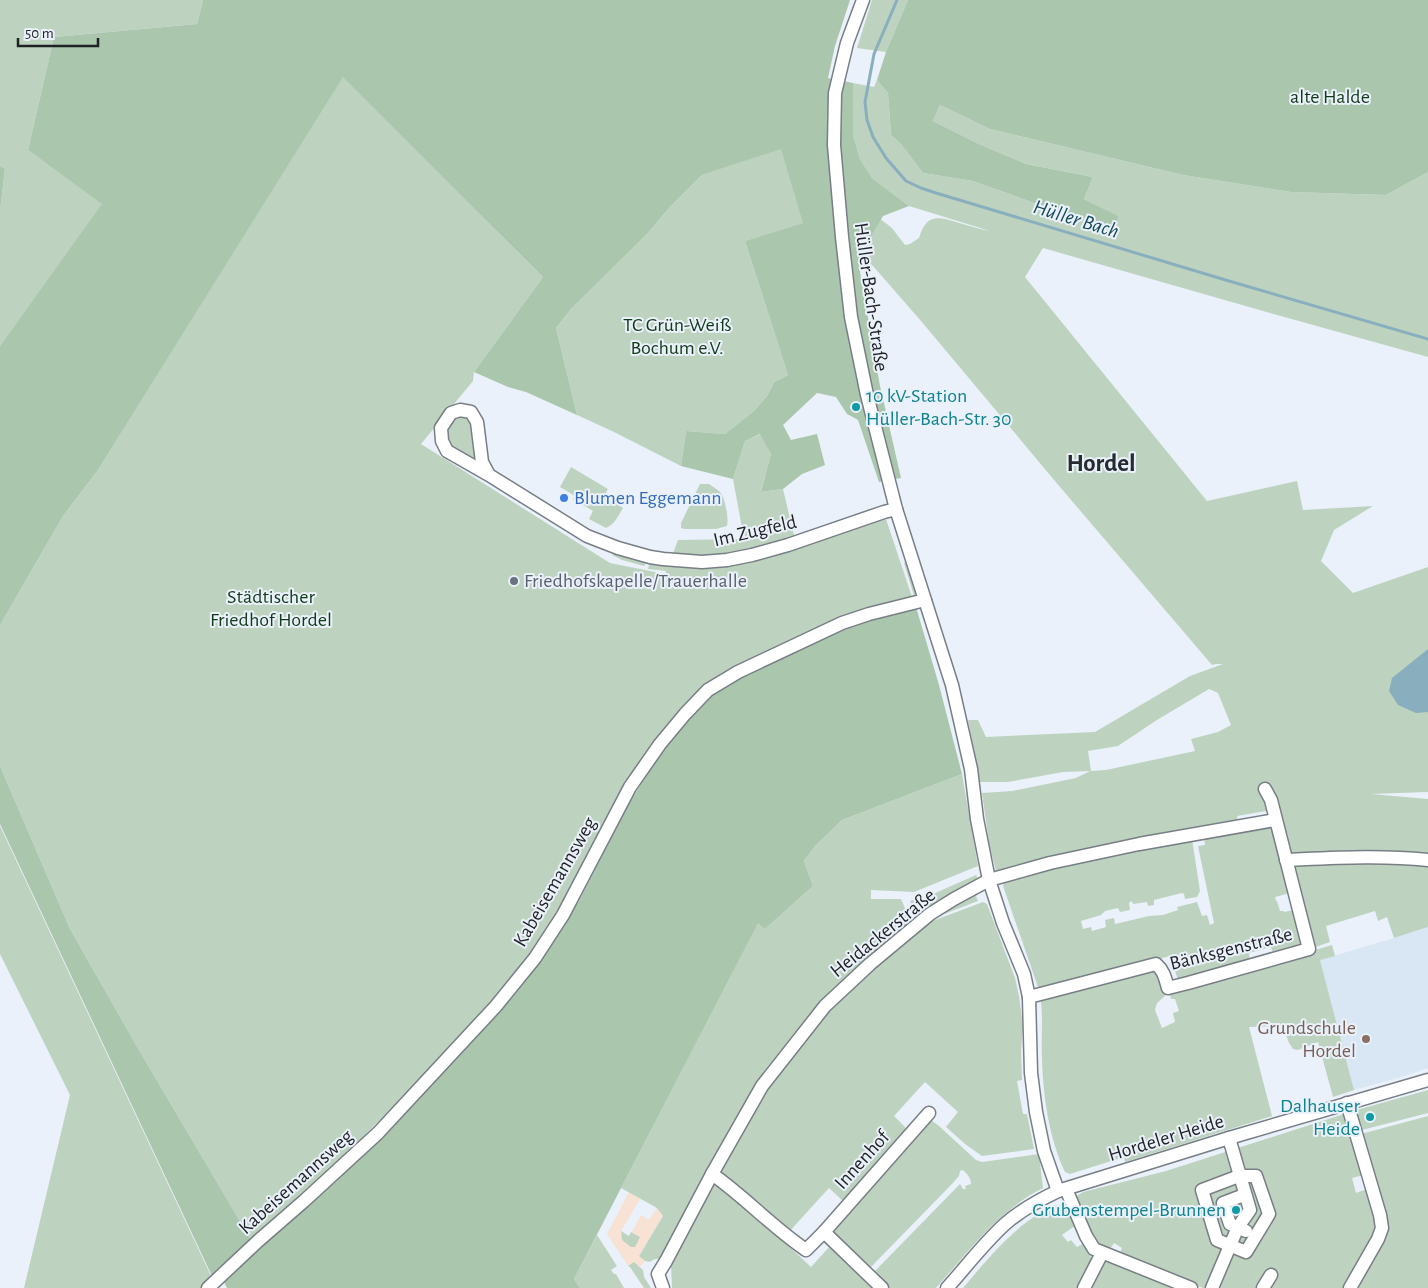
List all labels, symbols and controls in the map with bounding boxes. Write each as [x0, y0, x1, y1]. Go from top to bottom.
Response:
scale bar [18, 15, 98, 47]
text: 50 m [25, 26, 54, 41]
park label: alte Halde [1290, 87, 1370, 107]
water label: Hüller Bach [1031, 196, 1121, 242]
street label: Hüller-Bach-Straße [851, 221, 891, 373]
park label: TC Grün-Weiß Bochum e.V. [623, 315, 732, 358]
place label: 10 kV-Station Hüller-Bach-Str. 30 [866, 386, 1012, 429]
marker: 10 kV-Station Hüller-Bach-Str. 30 [850, 401, 862, 413]
district label: Hordel [1066, 451, 1136, 476]
place label: Blumen Eggemann [574, 488, 722, 508]
marker: Blumen Eggemann [558, 492, 570, 504]
street label: Im Zugfeld [711, 512, 799, 550]
place label: Friedhofskapelle/Trauerhalle [524, 571, 747, 591]
marker: Friedhofskapelle/Trauerhalle [508, 575, 520, 587]
park label: Städtischer Friedhof Hordel [210, 587, 332, 630]
street label: Kabeisemannsweg [510, 814, 600, 950]
street label: Heidackerstraße [827, 885, 939, 981]
street label: Bänksgenstraße [1168, 924, 1294, 974]
place label: Grundschule Hordel [1257, 1018, 1356, 1061]
marker: Grundschule Hordel [1360, 1033, 1372, 1045]
place label: Dalhauser Heide [1280, 1096, 1361, 1139]
street label: Hordeler Heide [1106, 1111, 1226, 1165]
marker: Dalhauser Heide [1364, 1111, 1376, 1123]
street label: Kabeisemannsweg [235, 1126, 357, 1238]
street label: Innenhof [831, 1126, 894, 1193]
place label: Grubenstempel-Brunnen [1032, 1200, 1226, 1220]
marker: Grubenstempel-Brunnen [1230, 1204, 1242, 1216]

